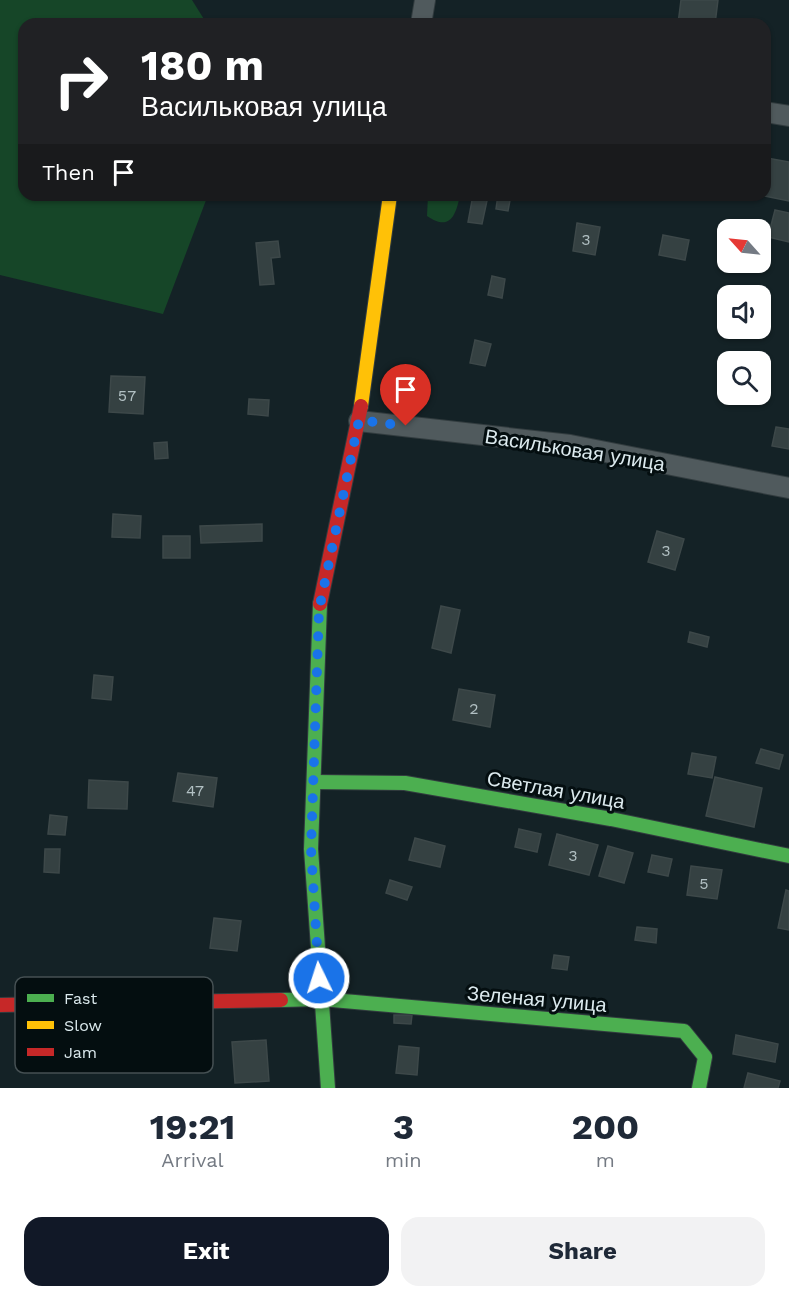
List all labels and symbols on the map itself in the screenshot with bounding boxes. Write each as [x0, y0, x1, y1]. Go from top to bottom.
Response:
north arrow [717, 219, 771, 273]
house number: 3 [581, 230, 591, 249]
pin [380, 364, 431, 426]
house number: 57 [118, 386, 136, 405]
street label: Васильковая улица [483, 424, 668, 476]
house number: 3 [661, 541, 671, 560]
house number: 2 [469, 699, 479, 718]
street label: Светлая улица [485, 766, 628, 814]
house number: 47 [186, 781, 204, 800]
house number: 3 [568, 846, 578, 865]
house number: 5 [699, 874, 709, 893]
position arrow [287, 946, 351, 1010]
legend [15, 977, 213, 1073]
street label: Зеленая улица [466, 981, 609, 1017]
text: Fast [64, 989, 97, 1008]
text: Slow [64, 1016, 102, 1035]
text: Jam [64, 1043, 97, 1062]

